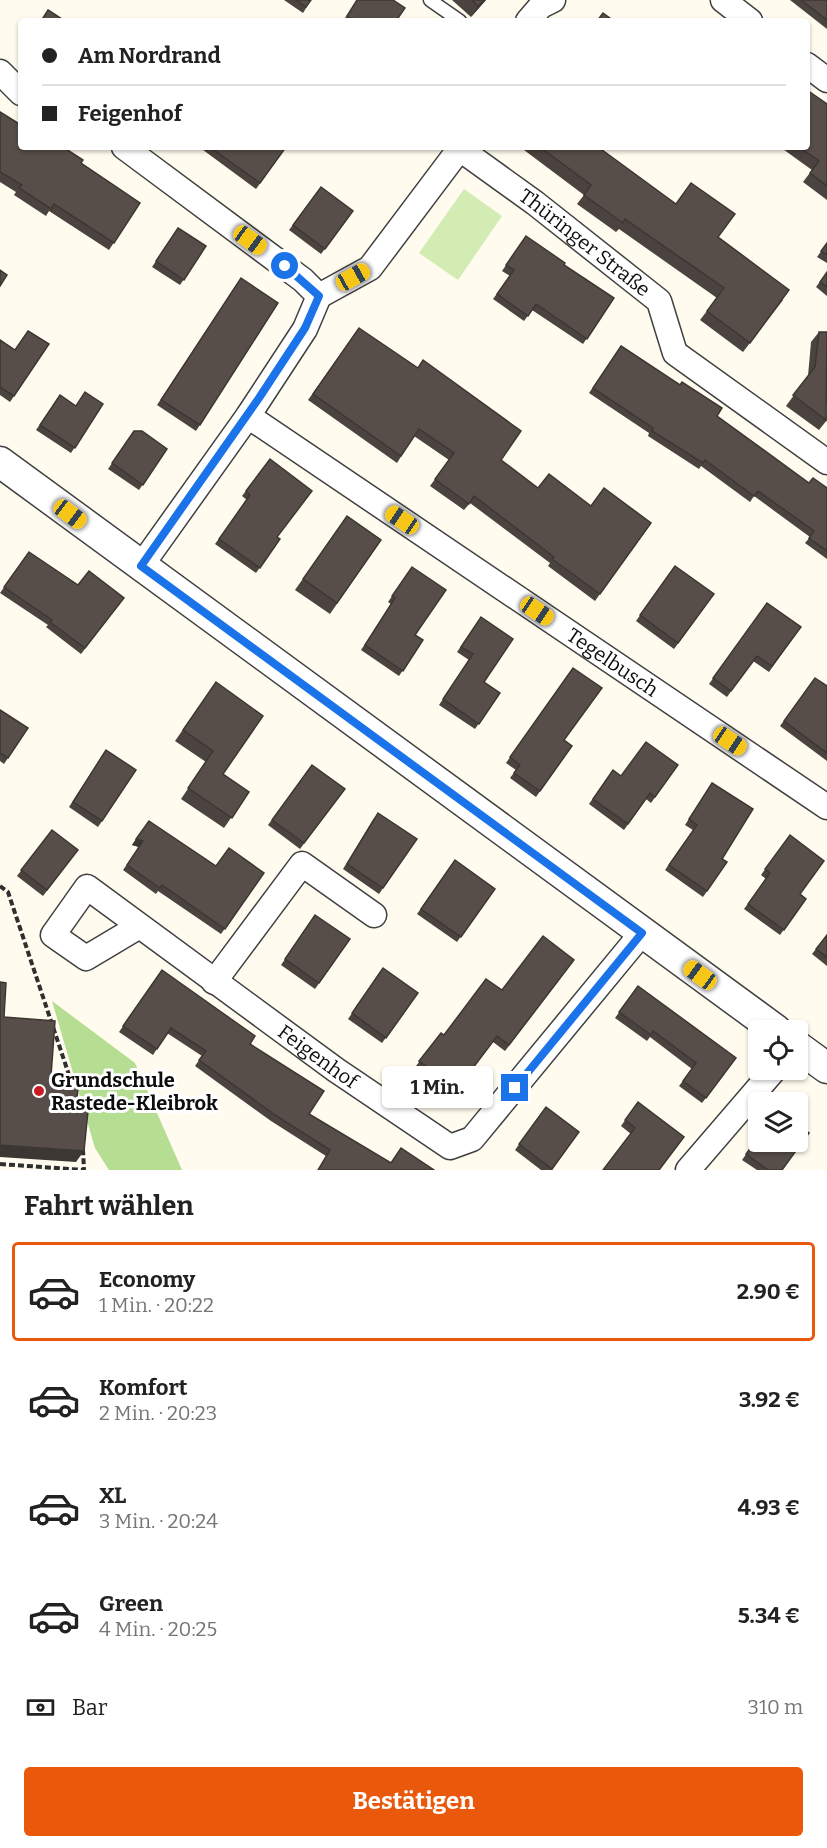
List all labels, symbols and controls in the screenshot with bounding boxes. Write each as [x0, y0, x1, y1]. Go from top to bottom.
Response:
text: Am Nordrand [78, 42, 221, 69]
text: Feigenhof [78, 100, 182, 127]
street label: Thüringer Straße [515, 184, 655, 302]
car [230, 222, 270, 258]
route start [271, 252, 298, 279]
car [333, 260, 373, 294]
car [50, 496, 90, 532]
car [382, 502, 422, 538]
car [517, 593, 557, 629]
street label: Tegelbusch [562, 623, 663, 702]
car [710, 723, 750, 759]
car [680, 957, 720, 993]
street label: Feigenhof [273, 1019, 364, 1094]
map controls [748, 1020, 808, 1152]
button: locate [748, 1020, 808, 1080]
callout: 1 Min. [383, 1067, 494, 1109]
place label: Grundschule Rastede-Kleibrok [51, 1068, 218, 1115]
route end [501, 1074, 528, 1101]
text: 1 Min. [411, 1075, 464, 1099]
marker: Grundschule Rastede-Kleibrok [32, 1084, 46, 1098]
button: layers [748, 1092, 808, 1152]
text: Fahrt wählen [24, 1190, 194, 1222]
icon: car [27, 1265, 81, 1319]
text: Economy [99, 1266, 195, 1293]
text: 2.90 € [737, 1278, 800, 1305]
text: 1 Min. · 20:22 [99, 1293, 214, 1317]
icon: car [27, 1373, 81, 1427]
text: Komfort [99, 1374, 188, 1401]
text: 3.92 € [739, 1386, 800, 1413]
text: 2 Min. · 20:23 [99, 1401, 217, 1425]
icon: car [27, 1481, 81, 1535]
text: XL [99, 1482, 126, 1509]
text: 4.93 € [737, 1494, 800, 1521]
text: 3 Min. · 20:24 [99, 1509, 218, 1533]
icon: car [27, 1589, 81, 1643]
text: Green [99, 1590, 163, 1617]
text: 5.34 € [738, 1602, 800, 1629]
text: 4 Min. · 20:25 [99, 1617, 217, 1641]
icon: cash [24, 1691, 57, 1724]
text: Bar [72, 1694, 107, 1721]
text: 310 m [748, 1695, 803, 1719]
button: Bestätigen [24, 1767, 803, 1836]

